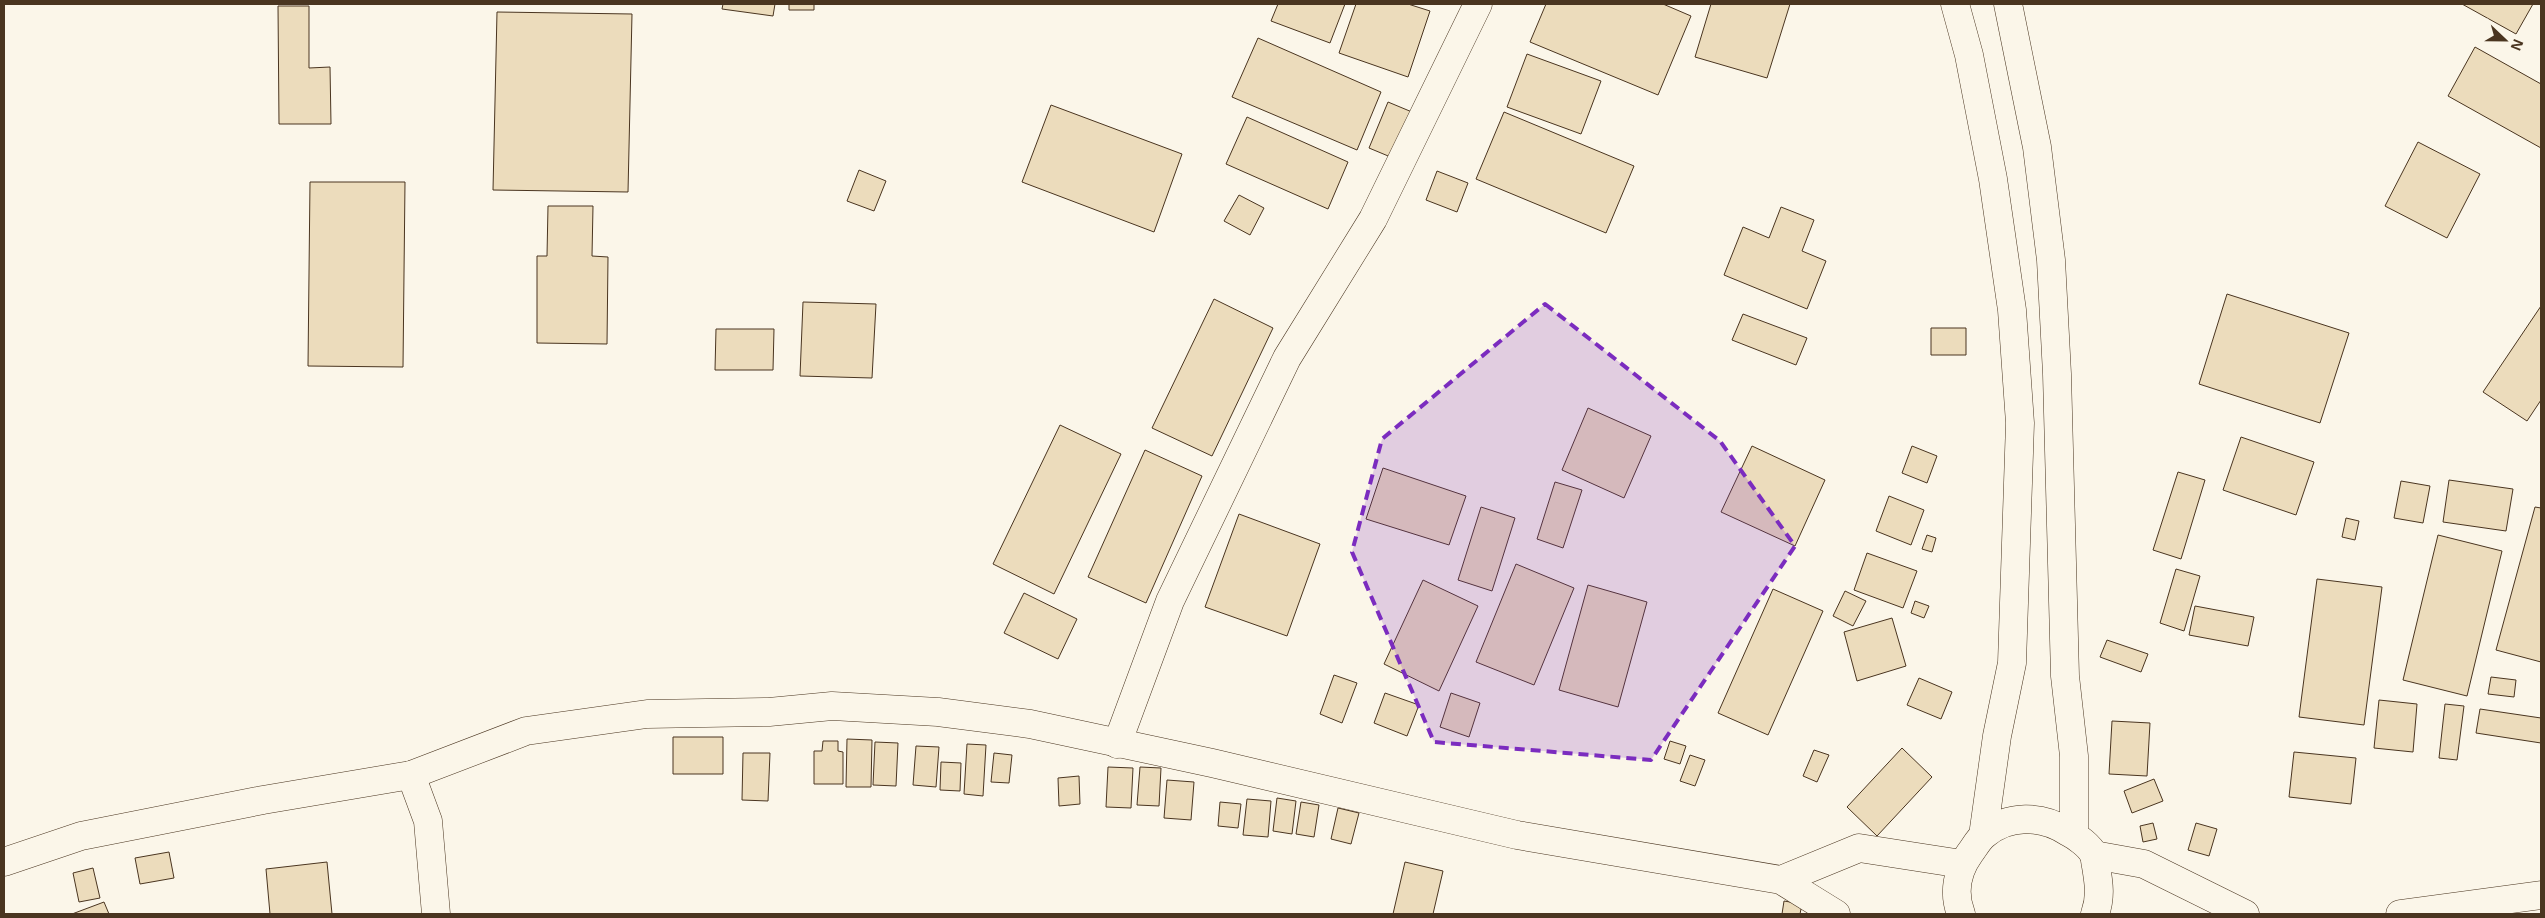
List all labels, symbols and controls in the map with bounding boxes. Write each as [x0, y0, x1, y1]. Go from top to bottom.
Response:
north arrow [2480, 15, 2530, 65]
text: N [2507, 36, 2528, 54]

